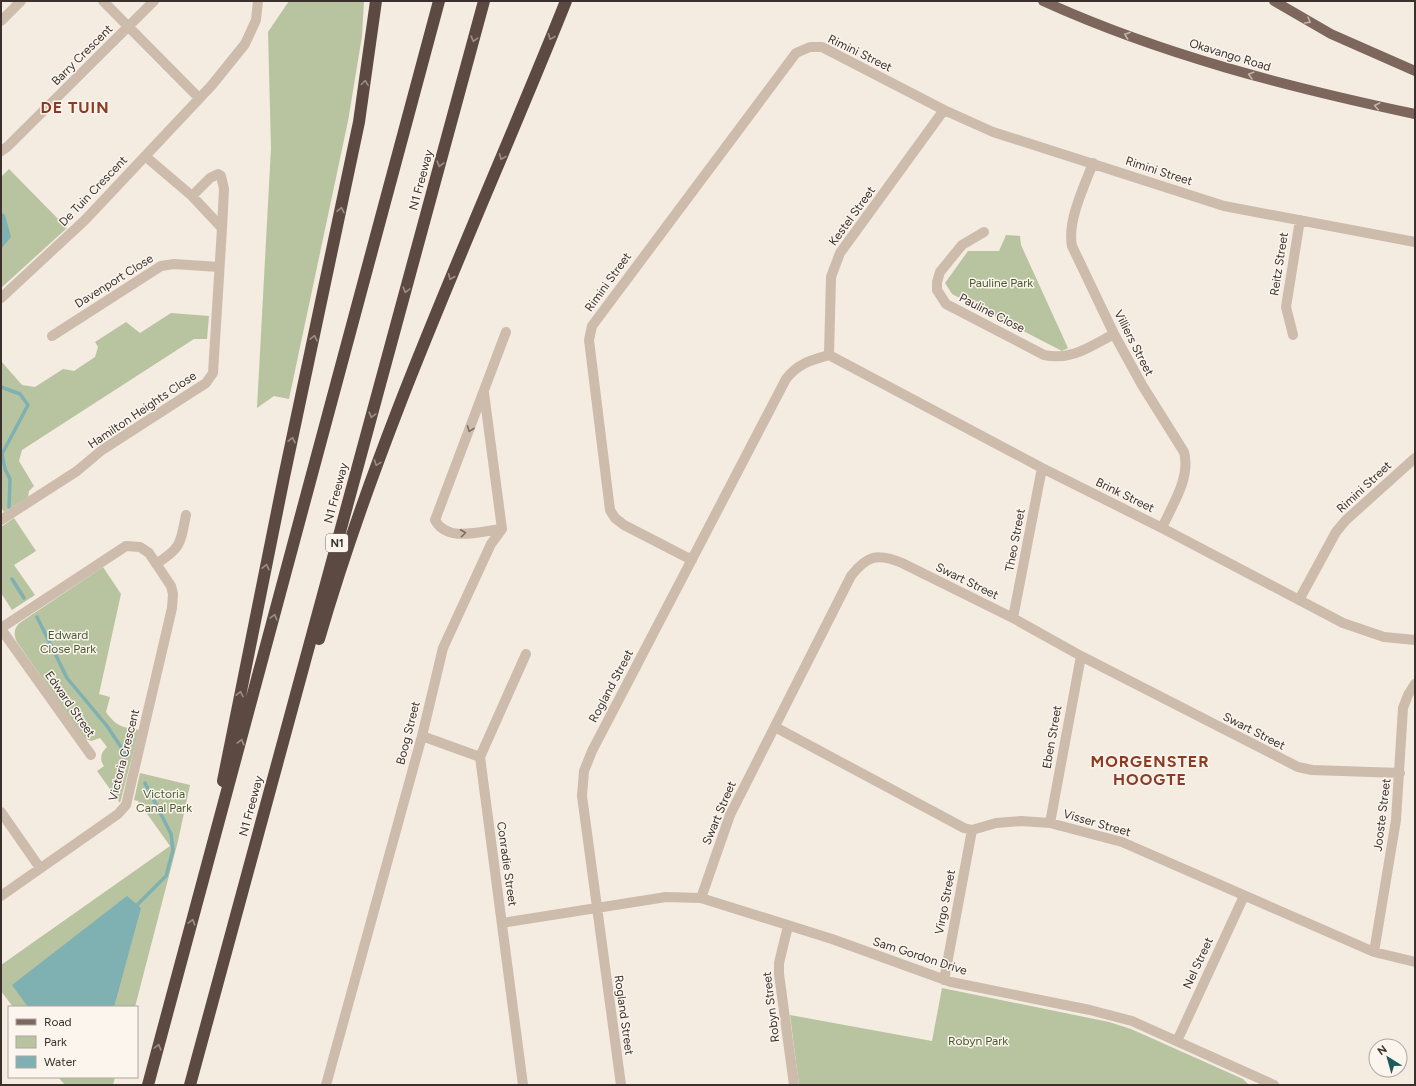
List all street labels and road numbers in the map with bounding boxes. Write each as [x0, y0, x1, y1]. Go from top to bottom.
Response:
street label: Barry Crescent [49, 21, 116, 88]
street label: Rimini Street [826, 32, 895, 75]
street label: Okavango Road [1188, 36, 1272, 74]
street label: N1 Freeway [406, 147, 436, 212]
street label: De Tuin Crescent [56, 153, 130, 229]
street label: Rimini Street [1124, 154, 1195, 189]
street label: Kestel Street [826, 183, 878, 248]
street label: Reitz Street [1267, 231, 1291, 297]
street label: Rimini Street [582, 249, 634, 314]
street label: Davenport Close [72, 251, 156, 311]
street label: Pauline Close [957, 290, 1028, 336]
street label: Villiers Street [1111, 308, 1157, 379]
street label: Hamilton Heights Close [85, 368, 199, 451]
street label: Rimini Street [1334, 458, 1394, 516]
street label: N1 Freeway [321, 460, 351, 525]
street label: Brink Street [1094, 475, 1157, 515]
street label: Theo Street [1002, 507, 1028, 572]
road number: N1 [326, 534, 348, 552]
street label: Swart Street [933, 560, 1001, 602]
street label: Rogland Street [586, 647, 636, 725]
street label: Edward Street [42, 668, 98, 740]
street label: Boog Street [393, 699, 423, 766]
street label: Eben Street [1040, 704, 1065, 770]
street label: Victoria Crescent [106, 707, 142, 802]
street label: Swart Street [1221, 709, 1288, 753]
street label: N1 Freeway [236, 773, 266, 838]
street label: Jooste Street [1371, 777, 1393, 852]
street label: Swart Street [699, 779, 739, 847]
street label: Visser Street [1062, 807, 1133, 839]
street label: Conradie Street [494, 821, 520, 908]
street label: Virgo Street [932, 868, 958, 936]
street label: Sam Gordon Drive [871, 934, 969, 978]
street label: Nel Street [1180, 935, 1216, 991]
street label: Robyn Street [760, 970, 782, 1043]
street label: Rogland Street [611, 974, 637, 1056]

